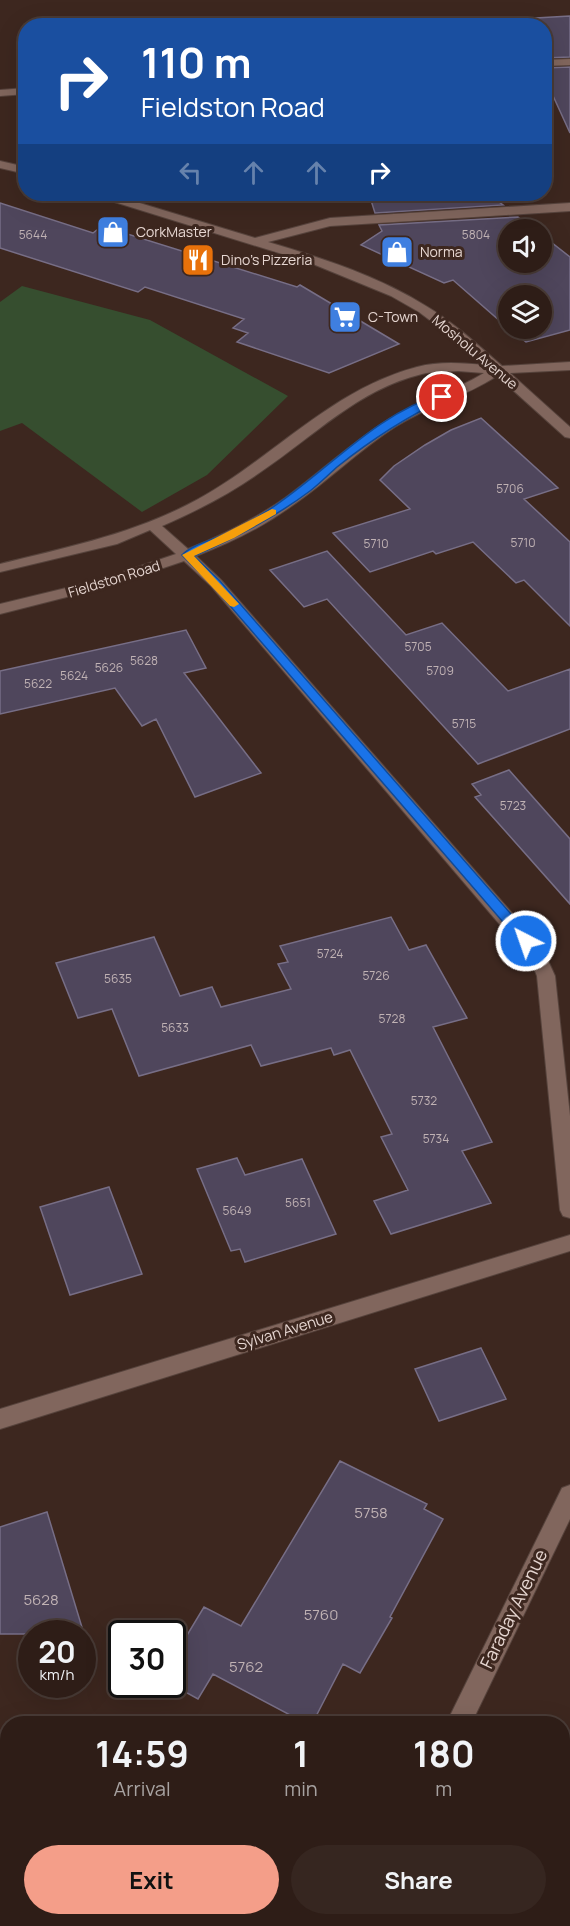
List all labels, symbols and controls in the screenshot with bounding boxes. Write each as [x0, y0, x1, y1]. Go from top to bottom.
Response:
text: 110 m [141, 33, 252, 91]
icon: right [42, 42, 120, 120]
text: Fieldston Road [141, 88, 325, 125]
icon: left [174, 156, 207, 189]
icon: ahead [237, 156, 270, 189]
icon: ahead [300, 156, 333, 189]
icon: right [363, 156, 396, 189]
shop icon: CorkMaster [95, 214, 131, 250]
map controls [498, 219, 552, 339]
button: sound [498, 219, 552, 273]
place label: CorkMaster [136, 222, 212, 241]
house number: 5644 [19, 226, 47, 243]
house number: 5804 [462, 226, 490, 243]
shop icon: Norma [379, 234, 415, 270]
restaurant icon: Dino's Pizzeria [180, 242, 216, 278]
place label: Norma [420, 242, 463, 261]
place label: Dino's Pizzeria [221, 250, 312, 269]
button: layers [498, 285, 552, 339]
supermarket icon: C-Town [327, 299, 363, 335]
place label: C-Town [368, 307, 418, 326]
street label: Mosholu Avenue [429, 310, 522, 393]
pin [416, 371, 467, 422]
icon: arrive [425, 380, 458, 413]
house number: 5706 [496, 480, 524, 497]
house number: 5710 [511, 534, 535, 551]
house number: 5710 [364, 535, 388, 552]
street label: Fieldston Road [65, 556, 162, 602]
house number: 5705 [404, 638, 432, 655]
house number: 5628 [130, 652, 158, 669]
house number: 5626 [95, 659, 123, 676]
house number: 5709 [426, 662, 454, 679]
house number: 5624 [60, 667, 88, 684]
house number: 5622 [24, 675, 52, 692]
house number: 5715 [452, 715, 476, 732]
house number: 5723 [500, 797, 526, 814]
position arrow [494, 909, 558, 973]
house number: 5724 [317, 945, 343, 962]
house number: 5726 [362, 967, 390, 984]
house number: 5635 [104, 970, 132, 987]
house number: 5728 [379, 1010, 405, 1027]
house number: 5633 [161, 1019, 189, 1036]
house number: 5732 [411, 1092, 437, 1109]
house number: 5734 [423, 1130, 449, 1147]
house number: 5651 [285, 1194, 311, 1211]
house number: 5649 [223, 1202, 251, 1219]
street label: Sylvan Avenue [234, 1306, 336, 1355]
house number: 5758 [354, 1502, 388, 1523]
street label: Faraday Avenue [474, 1545, 552, 1672]
house number: 5628 [23, 1589, 59, 1610]
house number: 5760 [304, 1604, 338, 1625]
speed limit sign: 30 [108, 1620, 186, 1698]
text: 20 [38, 1631, 76, 1672]
house number: 5762 [229, 1656, 263, 1677]
text: km/h [40, 1664, 74, 1685]
text: 14:59 [95, 1729, 189, 1778]
text: 1 [293, 1729, 309, 1778]
text: 180 [413, 1729, 475, 1778]
text: Arrival [114, 1775, 171, 1802]
text: min [284, 1775, 318, 1802]
text: m [435, 1775, 452, 1802]
button: Exit [24, 1845, 279, 1914]
button: Share [291, 1845, 546, 1914]

